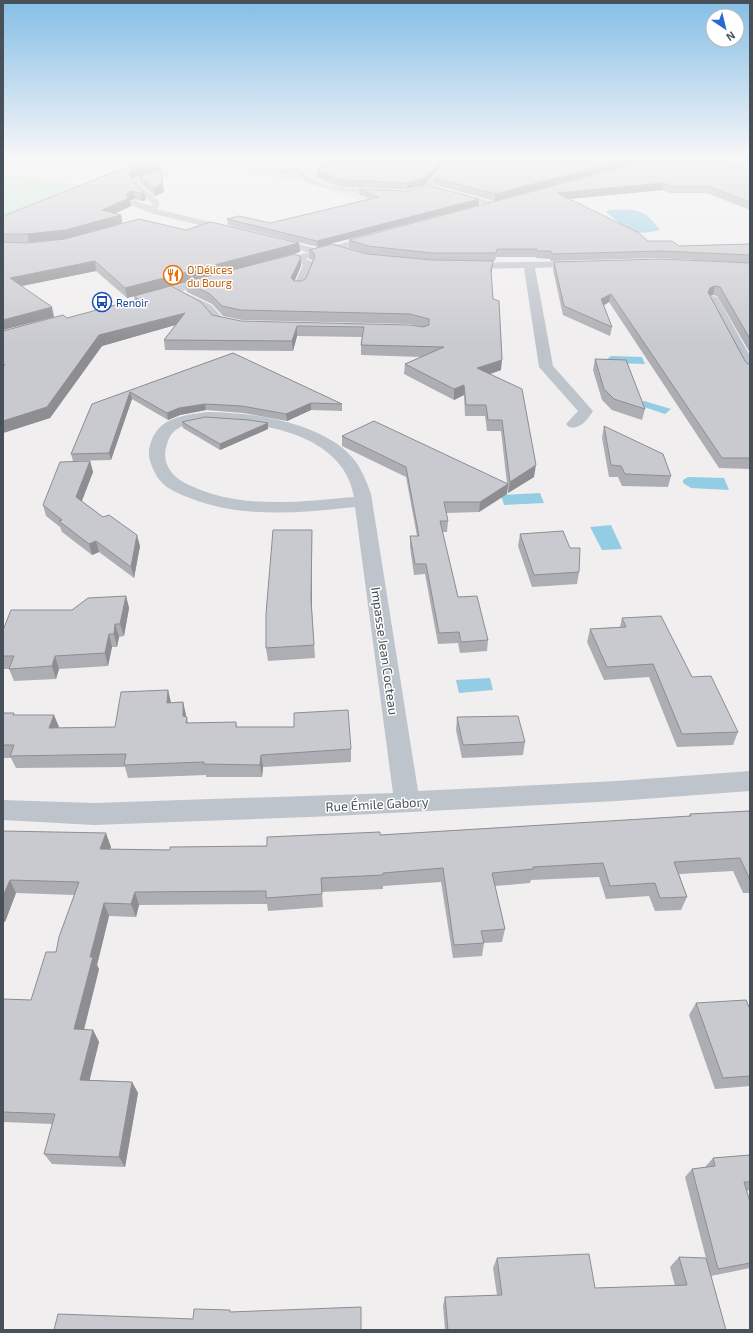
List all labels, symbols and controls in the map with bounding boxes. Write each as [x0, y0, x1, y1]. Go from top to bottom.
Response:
north arrow [705, 8, 745, 48]
text: N [724, 29, 738, 44]
place label: O'Délices du Bourg [187, 263, 233, 289]
restaurant icon: O'Délices du Bourg [162, 264, 184, 286]
bus stop icon: Renoir [91, 291, 113, 313]
place label: Renoir [116, 296, 149, 309]
street label: Impasse Jean Cocteau [368, 586, 402, 716]
street label: Rue Émile Gabory [325, 792, 429, 815]

